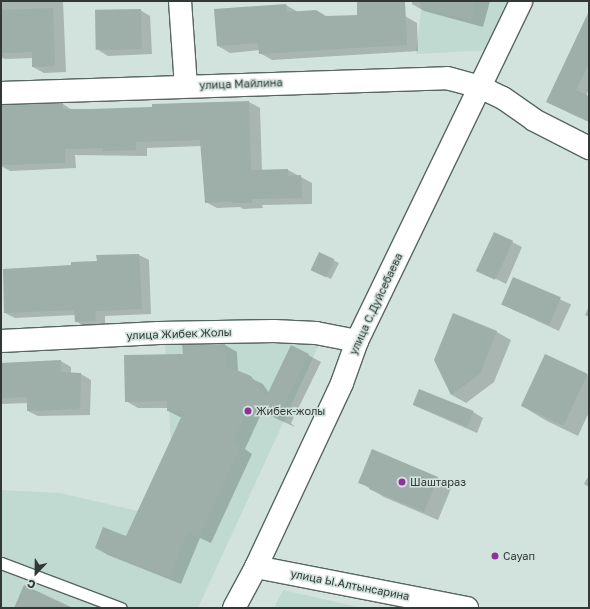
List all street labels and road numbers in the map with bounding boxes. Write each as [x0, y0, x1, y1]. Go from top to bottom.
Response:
street label: улица Майлина [199, 76, 283, 92]
street label: улица С.Дуйсебаева [347, 251, 405, 357]
street label: улица Жибек Жолы [126, 326, 232, 342]
street label: улица Ы.Алтынсарина [289, 567, 411, 603]

